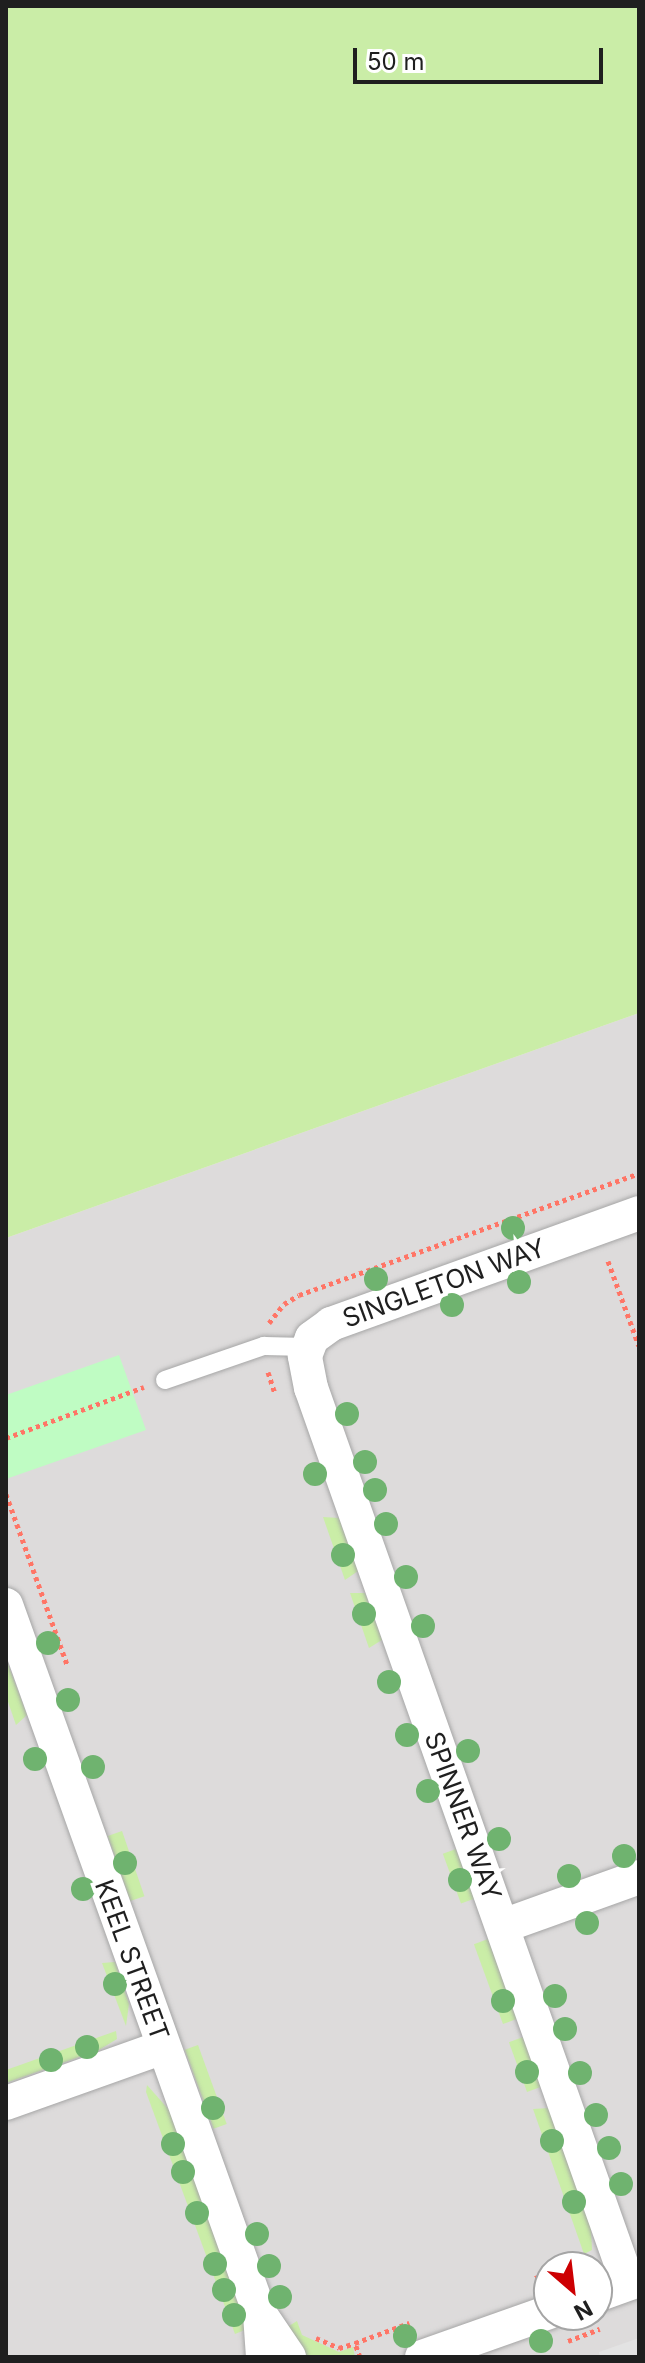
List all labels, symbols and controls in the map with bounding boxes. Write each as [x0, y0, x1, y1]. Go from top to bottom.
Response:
scale bar [357, 32, 607, 82]
text: 50 m [367, 47, 425, 76]
street label: SINGLETON WAY [338, 1232, 550, 1334]
street label: SPINNER WAY [418, 1728, 508, 1904]
street label: KEEL STREET [88, 1875, 176, 2045]
north arrow [533, 2251, 613, 2331]
text: N [570, 2295, 597, 2326]

